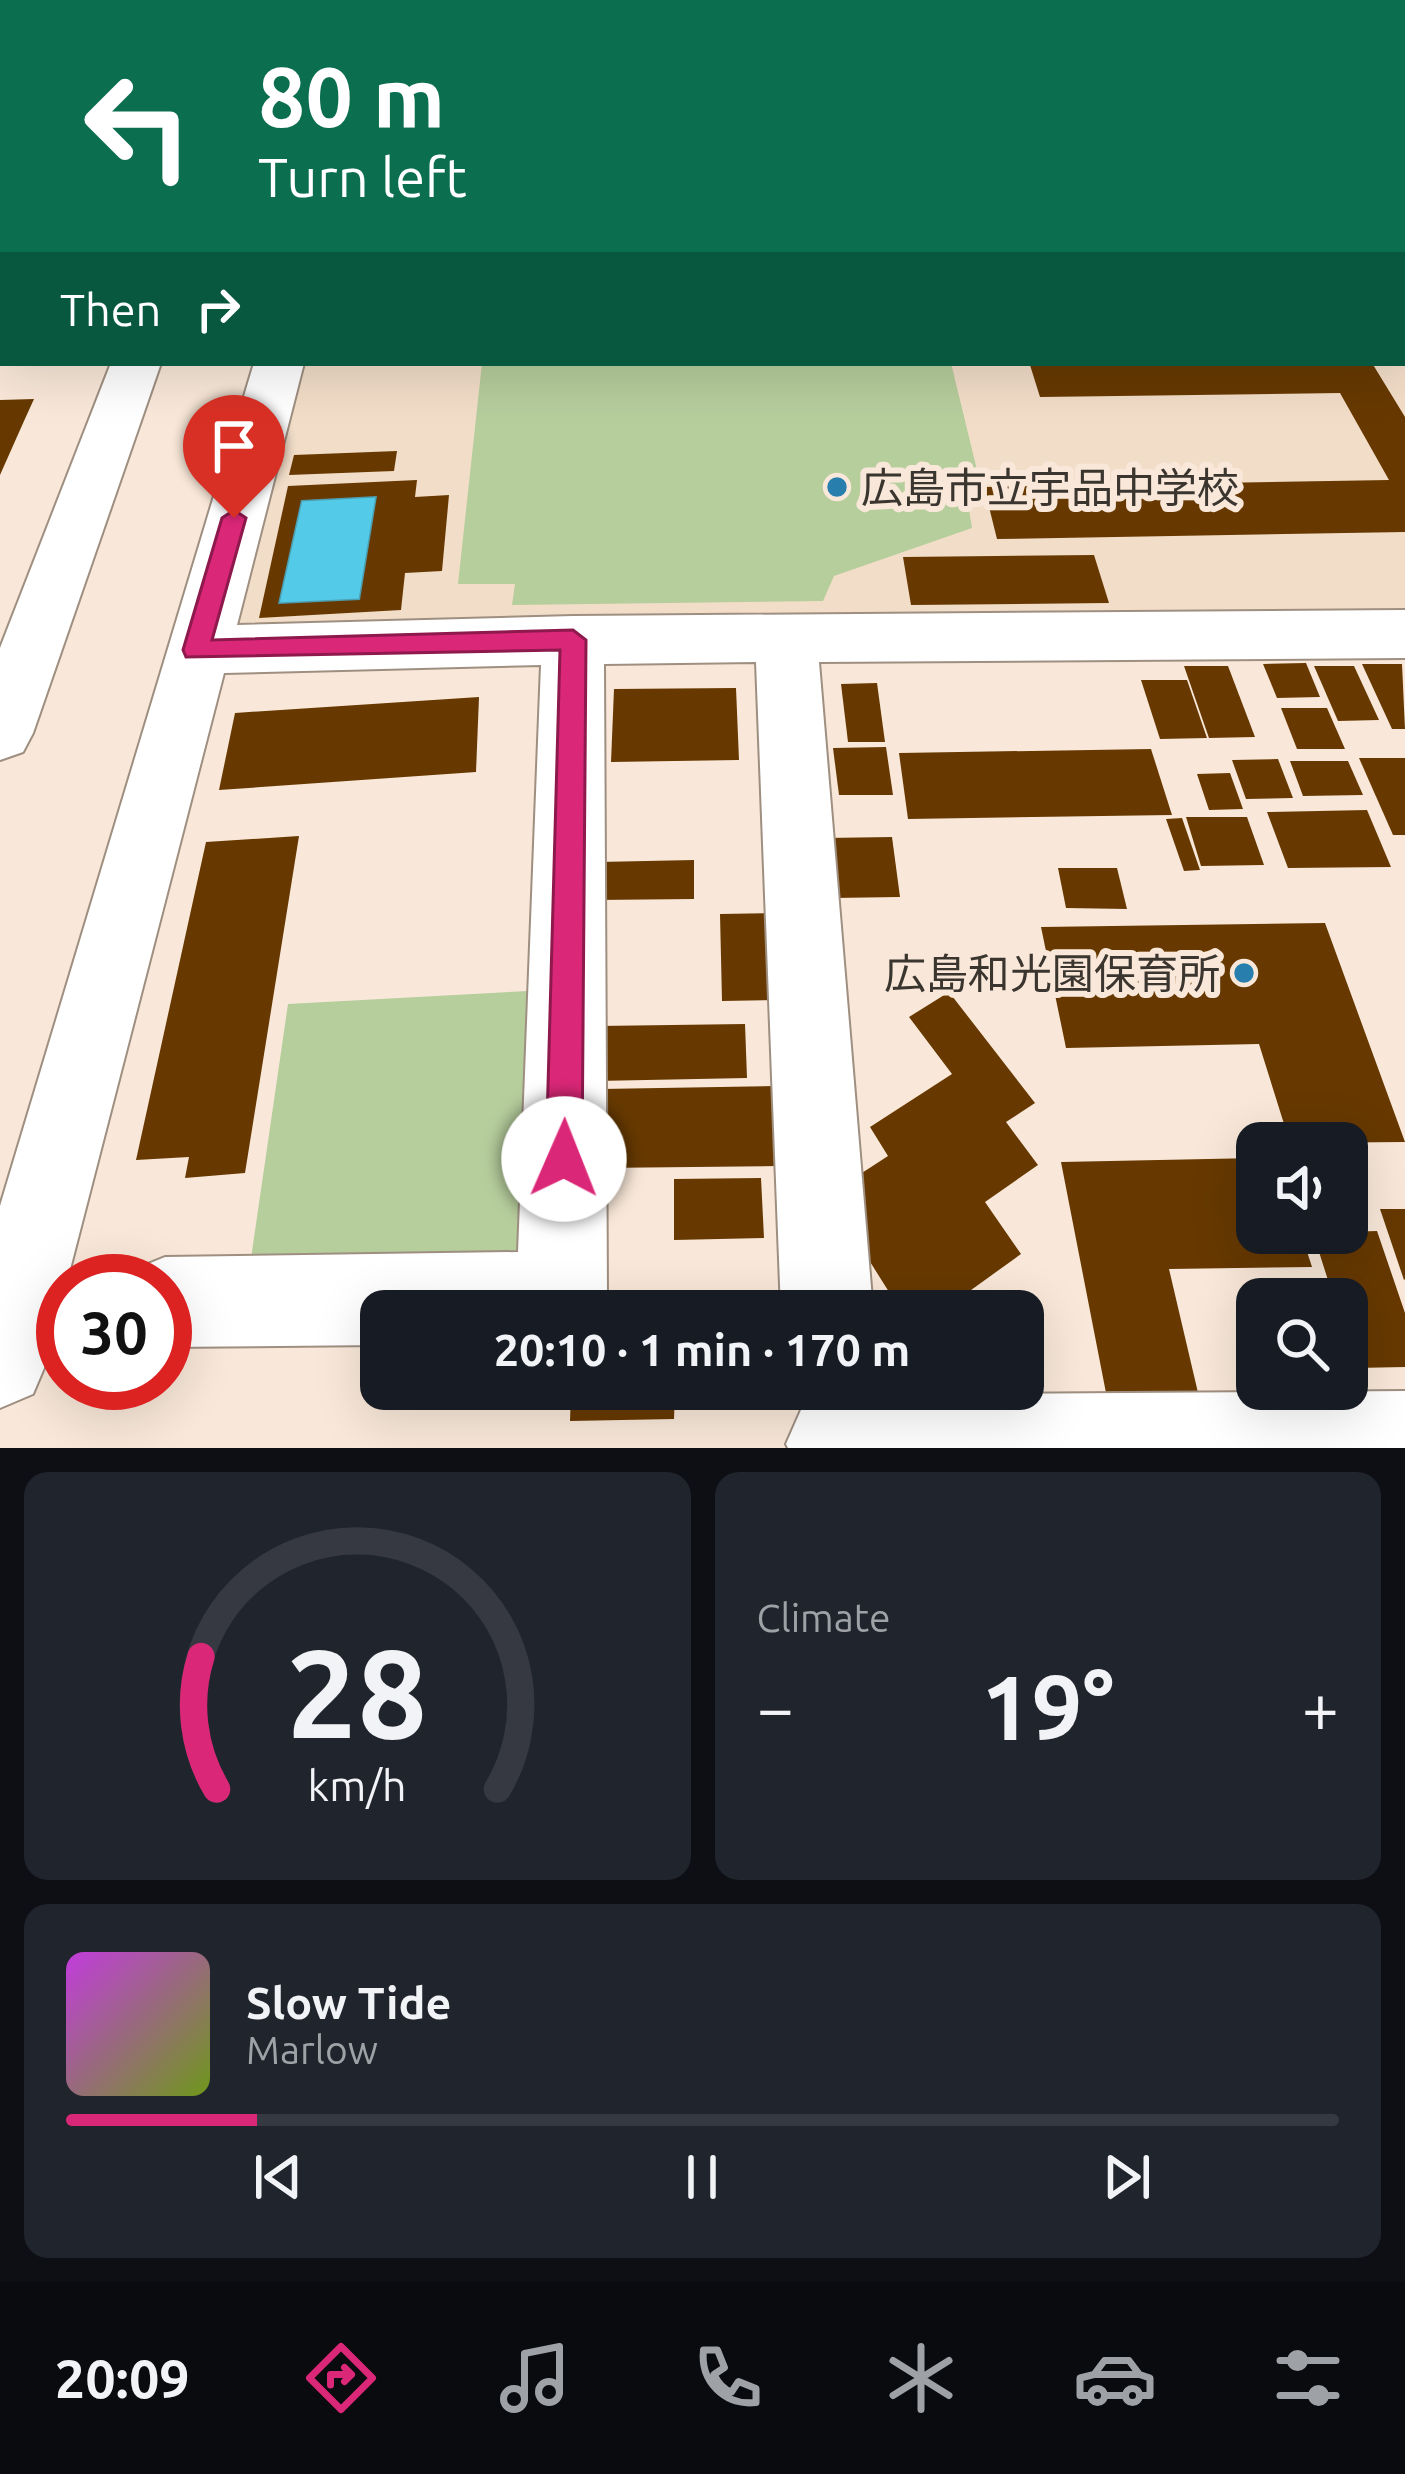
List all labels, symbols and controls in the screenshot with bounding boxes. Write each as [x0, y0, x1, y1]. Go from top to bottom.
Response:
icon: left [60, 48, 216, 204]
text: 80 m [258, 49, 445, 143]
text: Turn left [258, 147, 467, 207]
icon: right [185, 276, 251, 342]
text: Then [60, 284, 161, 335]
pin [183, 395, 285, 518]
icon: arrive [201, 413, 267, 479]
place label: 広島市立宇品中学校 [861, 464, 1239, 511]
marker: 広島市立宇品中学校 [824, 474, 850, 500]
place label: 広島和光園保育所 [884, 950, 1220, 997]
marker: 広島和光園保育所 [1231, 960, 1257, 986]
position arrow [501, 1096, 627, 1222]
map controls [1236, 1122, 1368, 1410]
button: sound [1236, 1122, 1368, 1254]
speed limit sign: 30 [36, 1254, 192, 1410]
button: search [1236, 1278, 1368, 1410]
text: 20:10 · 1 min · 170 m [494, 1324, 910, 1375]
text: Climate [757, 1596, 891, 1639]
text: 28 [287, 1622, 428, 1762]
text: 19° [981, 1656, 1114, 1757]
text: − [757, 1670, 794, 1744]
text: + [1302, 1670, 1339, 1744]
text: km/h [308, 1761, 407, 1809]
text: Slow Tide [246, 1977, 451, 2028]
text: Marlow [246, 2028, 378, 2071]
icon: previous [245, 2144, 311, 2210]
icon: pause [669, 2144, 735, 2210]
icon: next [1094, 2144, 1160, 2210]
icon: directions [299, 2336, 383, 2420]
icon: music [493, 2336, 577, 2420]
icon: phone [686, 2336, 770, 2420]
icon: climate [879, 2336, 963, 2420]
icon: car [1073, 2336, 1157, 2420]
icon: filters [1266, 2336, 1350, 2420]
text: 20:09 [55, 2348, 190, 2408]

